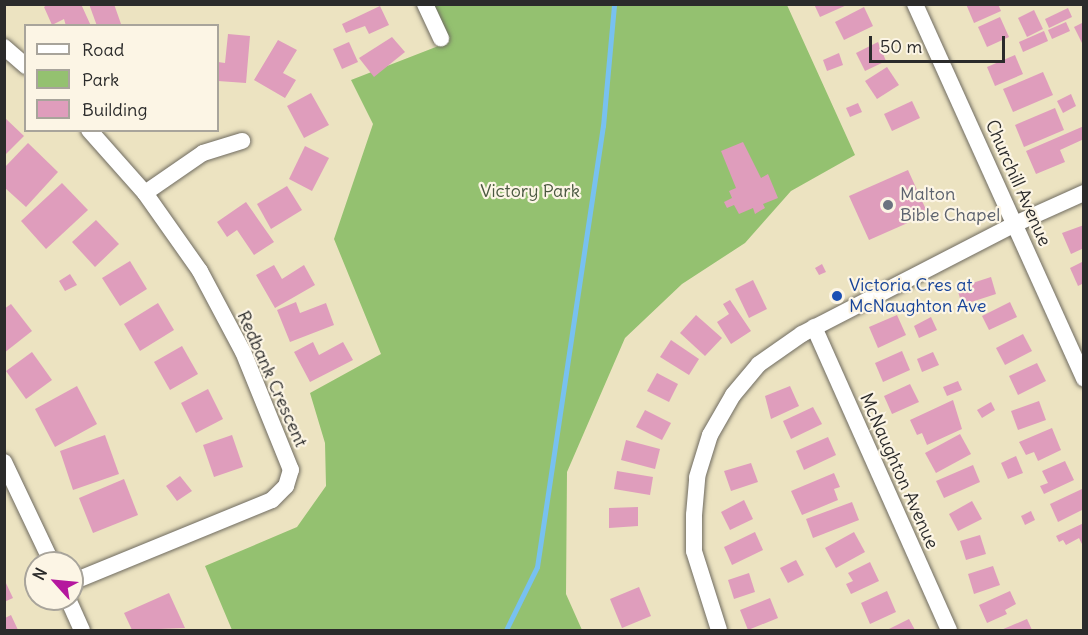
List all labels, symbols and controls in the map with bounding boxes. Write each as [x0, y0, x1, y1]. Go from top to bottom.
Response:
legend [24, 24, 219, 132]
scale bar [872, 24, 1008, 62]
text: 50 m [880, 35, 922, 58]
text: Road [82, 38, 124, 61]
text: Park [82, 68, 119, 91]
text: Building [82, 98, 147, 121]
street label: Churchill Avenue [980, 116, 1056, 250]
park label: Victory Park [480, 180, 580, 202]
place label: Malton Bible Chapel [900, 184, 1000, 226]
marker: Malton Bible Chapel [881, 198, 895, 212]
place label: Victoria Cres at McNaughton Ave [849, 275, 987, 318]
marker: Victoria Cres at McNaughton Ave [830, 289, 844, 303]
street label: Redbank Crescent [232, 308, 312, 450]
street label: McNaughton Avenue [855, 390, 943, 552]
north arrow [24, 551, 84, 611]
text: N [28, 564, 51, 583]

